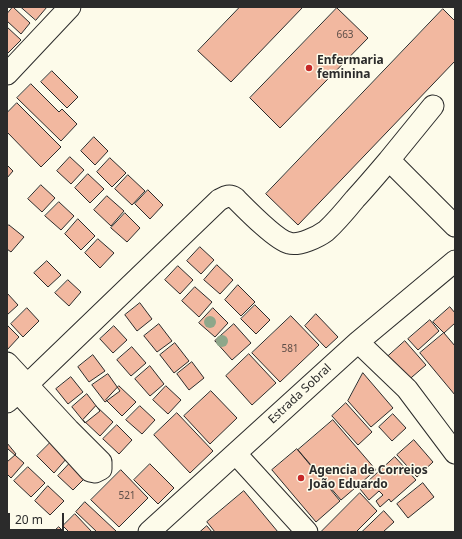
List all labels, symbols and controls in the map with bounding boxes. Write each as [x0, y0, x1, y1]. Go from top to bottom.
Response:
house number: 663 [336, 29, 354, 41]
place label: Enfermaria feminina [317, 54, 384, 82]
marker: Enfermaria feminina [304, 63, 314, 73]
house number: 581 [281, 343, 299, 355]
street label: Estrada Sobral [265, 361, 335, 427]
place label: Agencia de Correios João Eduardo [309, 464, 428, 492]
marker: Agencia de Correios João Eduardo [296, 473, 306, 483]
house number: 521 [118, 490, 136, 502]
scale bar [10, 505, 66, 531]
text: 20 m [15, 511, 43, 528]

